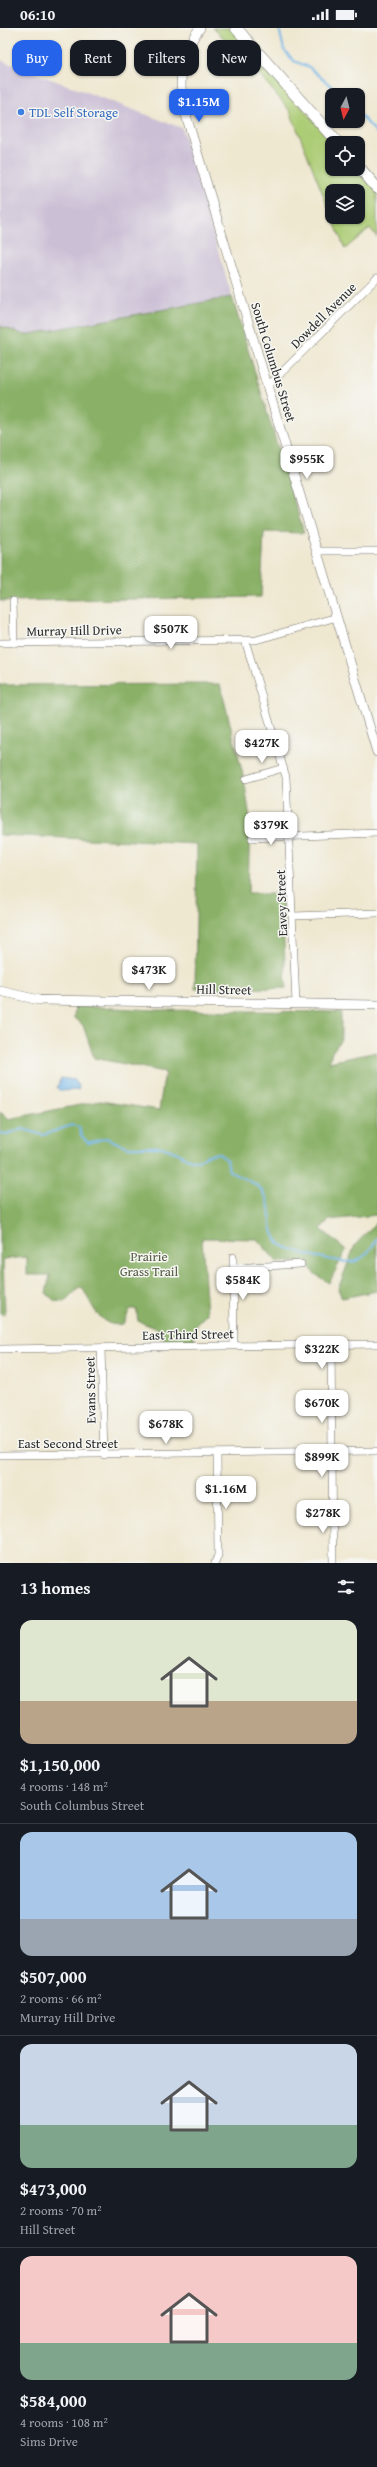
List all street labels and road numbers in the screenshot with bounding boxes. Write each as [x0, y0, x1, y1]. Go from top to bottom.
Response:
street label: Dowdell Avenue [286, 278, 361, 353]
street label: South Columbus Street [246, 300, 301, 425]
street label: Murray Hill Drive [26, 620, 122, 641]
street label: Eavey Street [271, 869, 292, 937]
street label: Hill Street [196, 980, 252, 999]
street label: East Third Street [142, 1324, 234, 1345]
street label: Evans Street [80, 1356, 101, 1424]
street label: East Second Street [18, 1434, 118, 1453]

